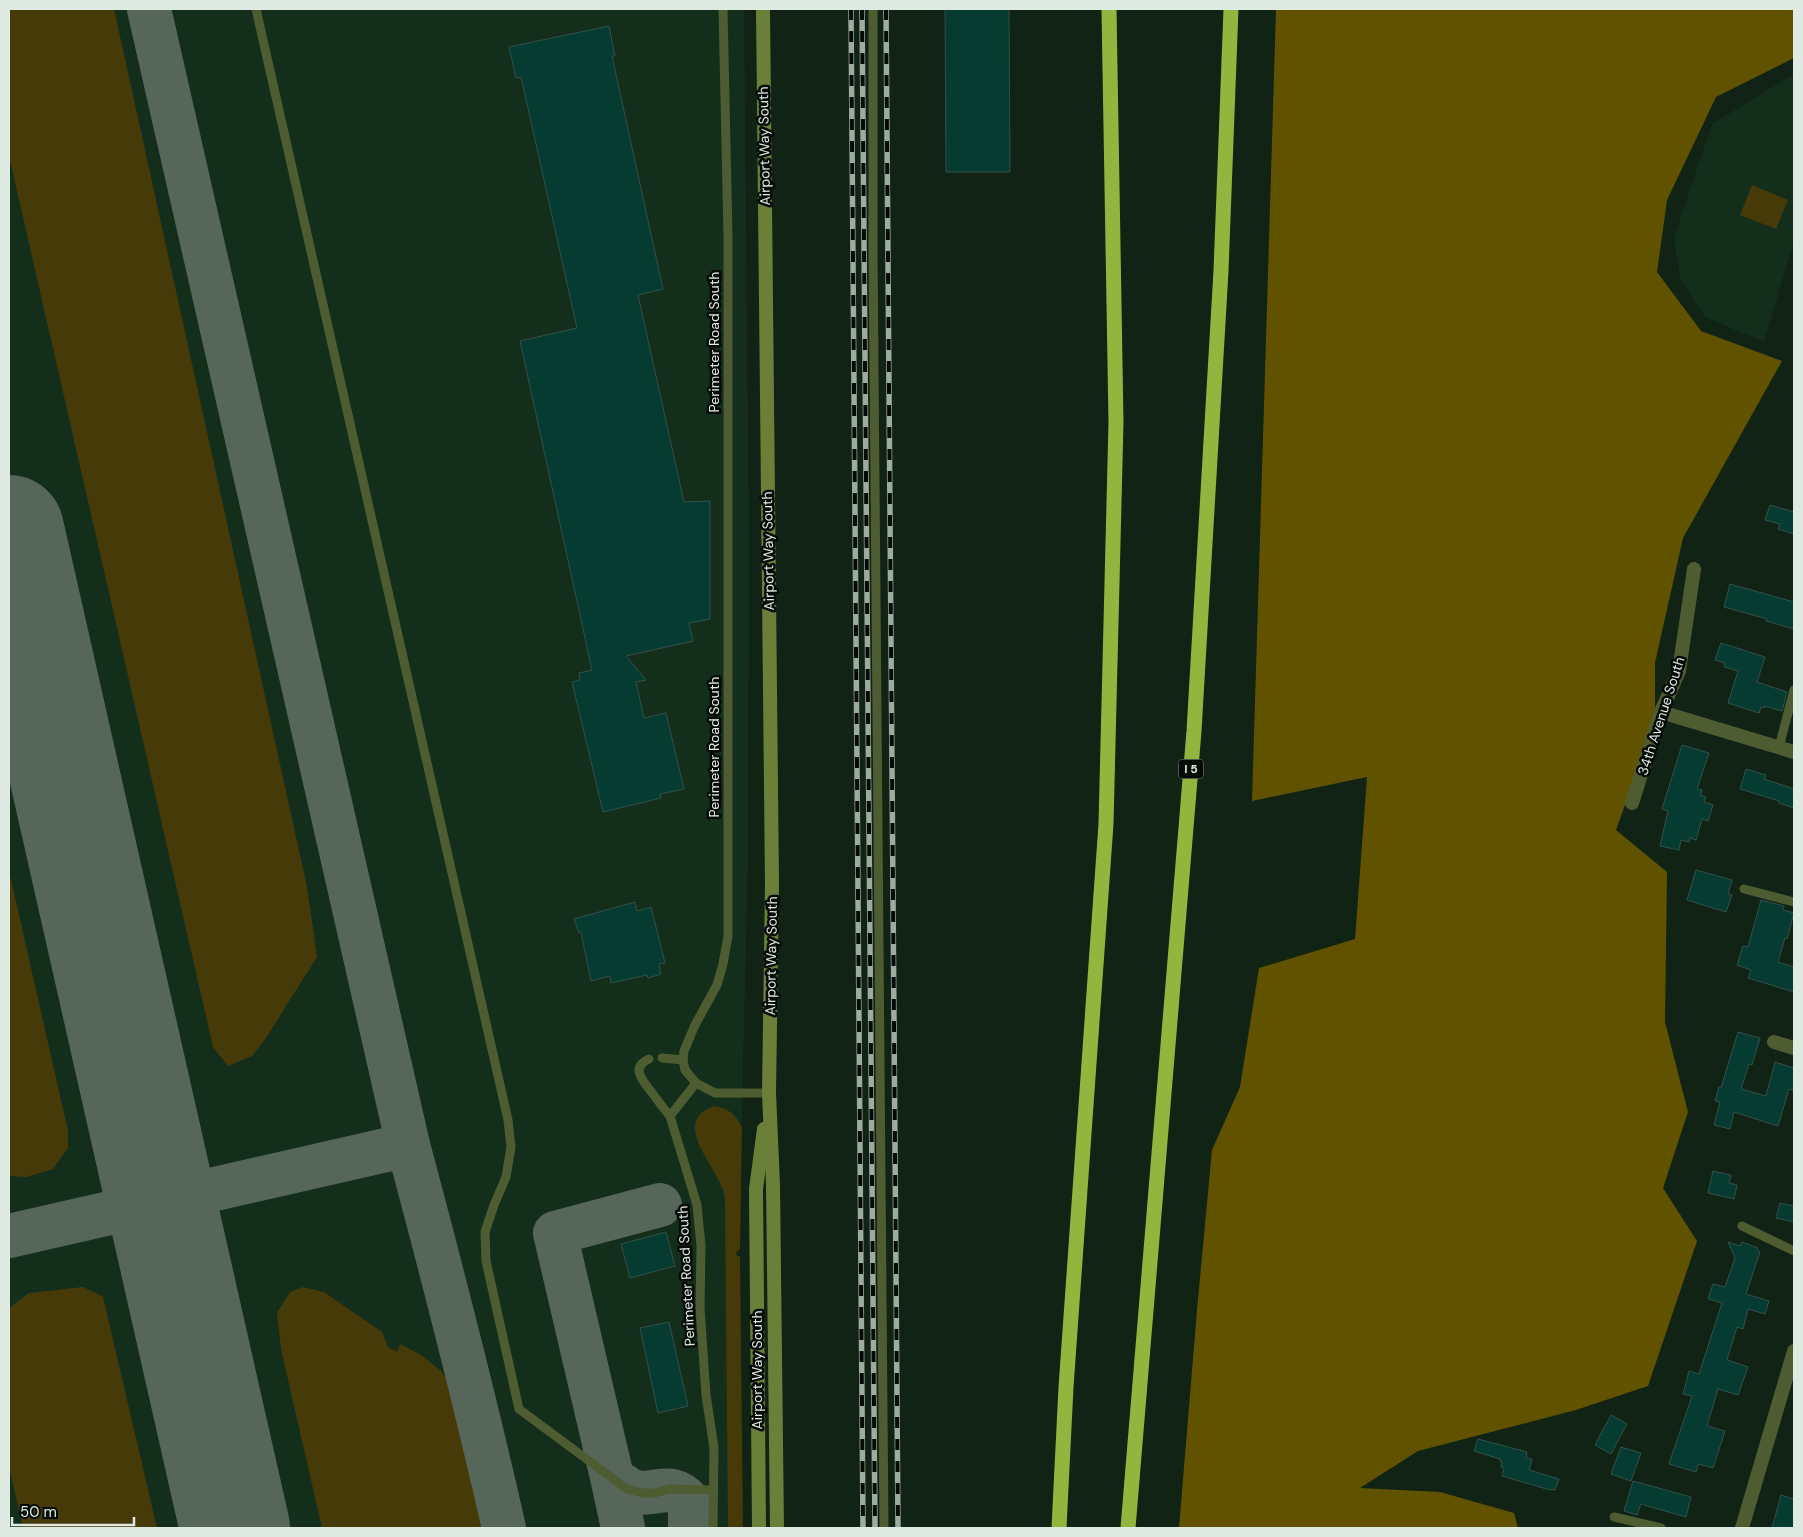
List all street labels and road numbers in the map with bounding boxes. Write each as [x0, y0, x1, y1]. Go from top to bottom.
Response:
street label: Airport Way South [754, 86, 774, 206]
street label: Perimeter Road South [705, 272, 723, 412]
street label: Airport Way South [758, 491, 778, 611]
street label: 34th Avenue South [1633, 655, 1689, 777]
street label: Perimeter Road South [705, 677, 723, 817]
road number: I 5 [1178, 760, 1204, 779]
street label: Airport Way South [761, 896, 781, 1016]
street label: Perimeter Road South [673, 1205, 699, 1347]
street label: Airport Way South [748, 1310, 766, 1430]

